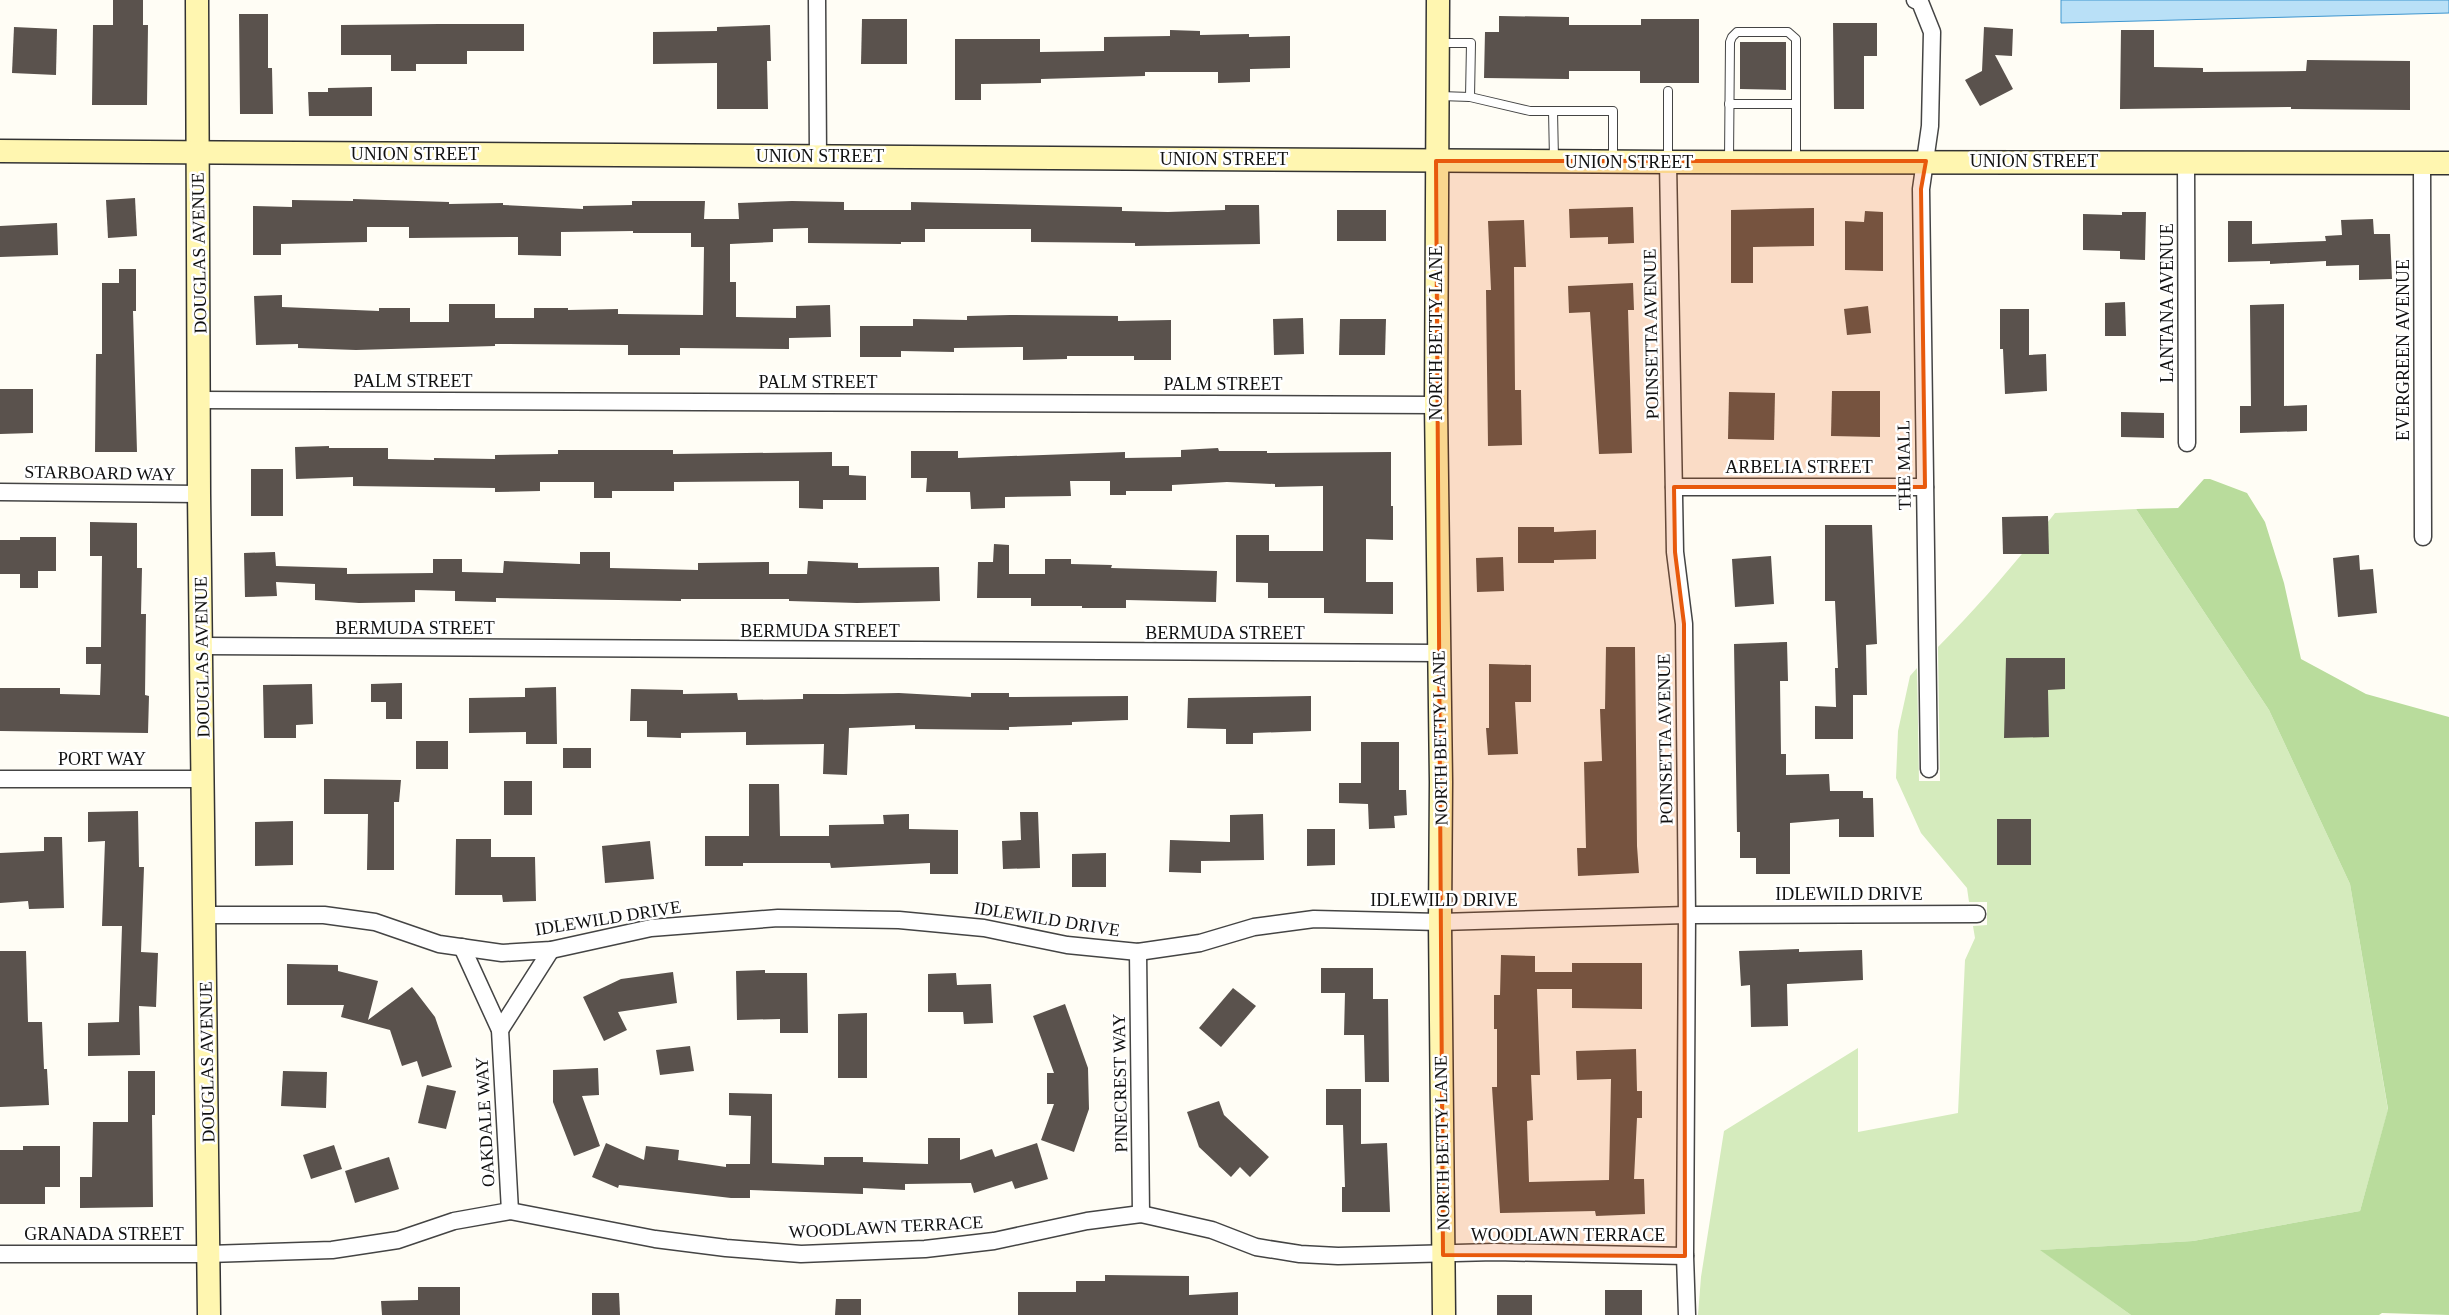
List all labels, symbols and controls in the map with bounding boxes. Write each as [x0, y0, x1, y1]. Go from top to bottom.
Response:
street label: UNION STREET [351, 144, 479, 164]
street label: UNION STREET [756, 146, 884, 166]
street label: UNION STREET [1160, 149, 1288, 169]
street label: UNION STREET [1970, 151, 2098, 171]
street label: UNION STREET [1565, 152, 1693, 172]
street label: DOUGLAS AVENUE [188, 172, 210, 334]
street label: LANTANA AVENUE [2157, 223, 2177, 383]
street label: NORTH BETTY LANE [1426, 245, 1446, 421]
street label: POINSETTA AVENUE [1640, 248, 1662, 420]
street label: EVERGREEN AVENUE [2393, 259, 2413, 441]
street label: PALM STREET [354, 371, 472, 391]
street label: PALM STREET [759, 372, 877, 392]
street label: PALM STREET [1164, 374, 1282, 394]
street label: THE MALL [1893, 420, 1915, 510]
street label: ARBELIA STREET [1725, 457, 1873, 477]
street label: STARBOARD WAY [24, 462, 176, 484]
street label: DOUGLAS AVENUE [191, 576, 213, 738]
street label: BERMUDA STREET [335, 618, 495, 638]
street label: BERMUDA STREET [740, 621, 900, 641]
street label: BERMUDA STREET [1145, 623, 1305, 643]
street label: NORTH BETTY LANE [1428, 650, 1452, 826]
street label: POINSETTA AVENUE [1654, 653, 1676, 825]
street label: PORT WAY [58, 749, 146, 769]
street label: IDLEWILD DRIVE [1775, 884, 1923, 904]
street label: IDLEWILD DRIVE [1370, 890, 1518, 910]
street label: IDLEWILD DRIVE [534, 897, 682, 939]
street label: IDLEWILD DRIVE [973, 898, 1121, 940]
street label: DOUGLAS AVENUE [196, 981, 218, 1143]
street label: PINECREST WAY [1109, 1013, 1131, 1153]
street label: NORTH BETTY LANE [1430, 1055, 1454, 1231]
street label: OAKDALE WAY [472, 1056, 498, 1188]
street label: WOODLAWN TERRACE [788, 1212, 984, 1242]
street label: GRANADA STREET [24, 1224, 184, 1244]
street label: WOODLAWN TERRACE [1471, 1225, 1665, 1245]

